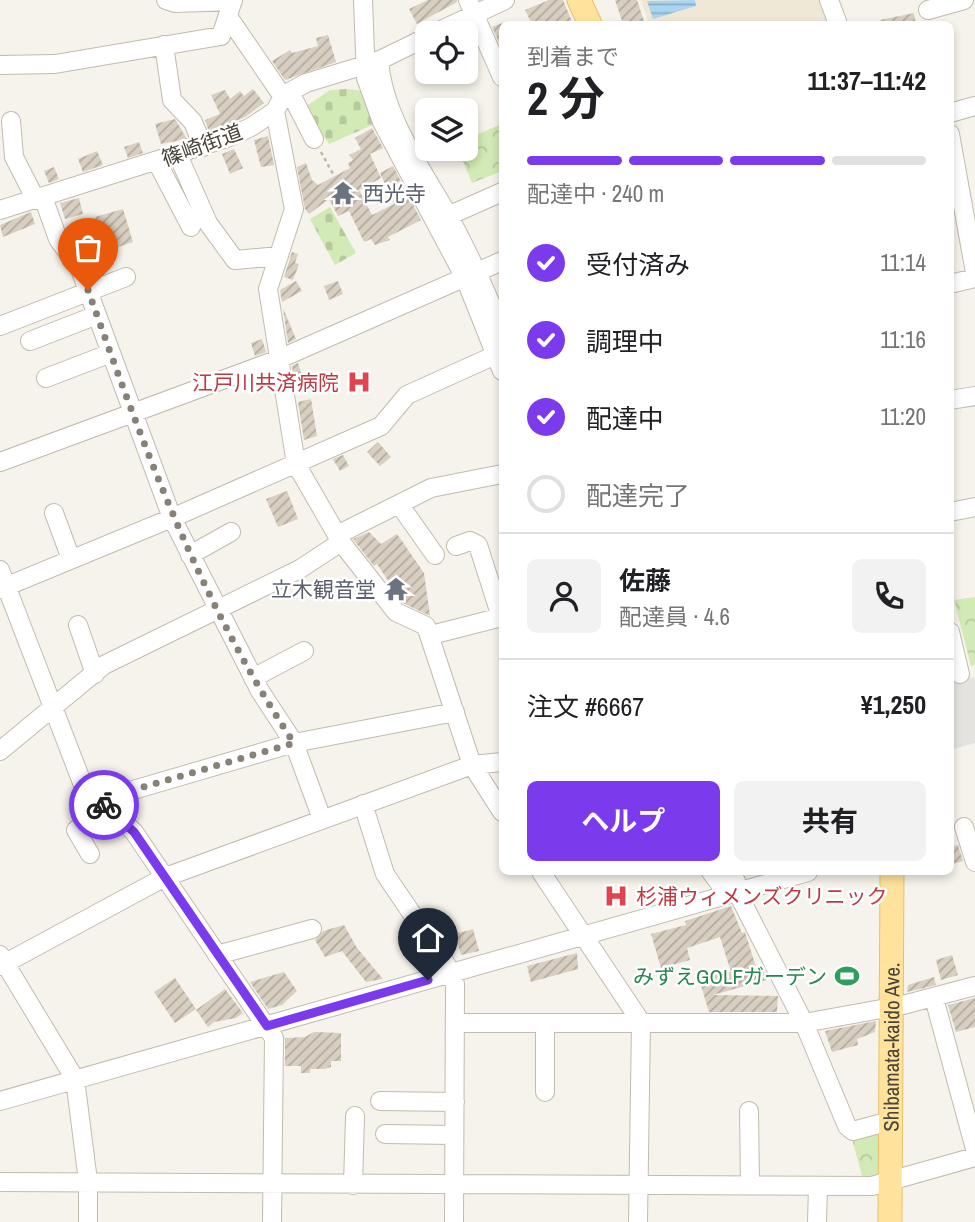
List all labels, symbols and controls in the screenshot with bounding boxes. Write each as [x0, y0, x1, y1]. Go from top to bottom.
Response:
map controls [415, 21, 478, 161]
button: locate [415, 21, 478, 84]
text: 到着まで [527, 41, 619, 72]
text: 11:37–11:42 [807, 63, 926, 98]
text: 2 分 [527, 67, 604, 129]
button: layers [415, 98, 478, 161]
street label: 篠崎街道 [158, 117, 246, 173]
text: 配達中 · 240 m [527, 178, 664, 209]
temple icon: 西光寺 [329, 179, 357, 207]
place label: 西光寺 [363, 179, 426, 208]
pin [58, 218, 118, 290]
icon: bag [69, 229, 107, 267]
icon: check [527, 244, 565, 282]
text: 受付済み [586, 247, 690, 282]
text: 11:14 [880, 247, 926, 278]
icon: check [527, 321, 565, 359]
text: 調理中 [586, 324, 664, 359]
text: 11:16 [880, 324, 926, 355]
place label: 江戸川共済病院 [192, 368, 339, 397]
hospital icon: 江戸川共済病院 [345, 368, 373, 396]
icon: check [527, 398, 565, 436]
text: 配達中 [586, 401, 664, 436]
text: 11:20 [880, 401, 926, 432]
text: 配達完了 [586, 478, 690, 513]
button: person [527, 559, 601, 633]
button: phone [852, 559, 926, 633]
text: 佐藤 [619, 563, 671, 598]
place label: 立木観音堂 [271, 575, 376, 604]
temple icon: 立木観音堂 [382, 575, 410, 603]
text: 配達員 · 4.6 [619, 601, 730, 632]
text: ¥1,250 [861, 687, 926, 722]
text: 注文 #6667 [527, 689, 644, 724]
courier [69, 770, 139, 840]
button: ヘルプ [527, 781, 720, 861]
button: 共有 [734, 781, 926, 861]
icon: bike [85, 786, 123, 824]
hospital icon: 杉浦ウィメンズクリニック [602, 882, 630, 910]
place label: 杉浦ウィメンズクリニック [636, 882, 888, 911]
pin [398, 908, 458, 980]
icon: home [409, 919, 447, 957]
place label: みずえGOLFガーデン [633, 962, 827, 991]
sports icon: みずえGOLFガーデン [833, 962, 861, 990]
street label: Shibamata-kaido Ave. [876, 962, 906, 1132]

